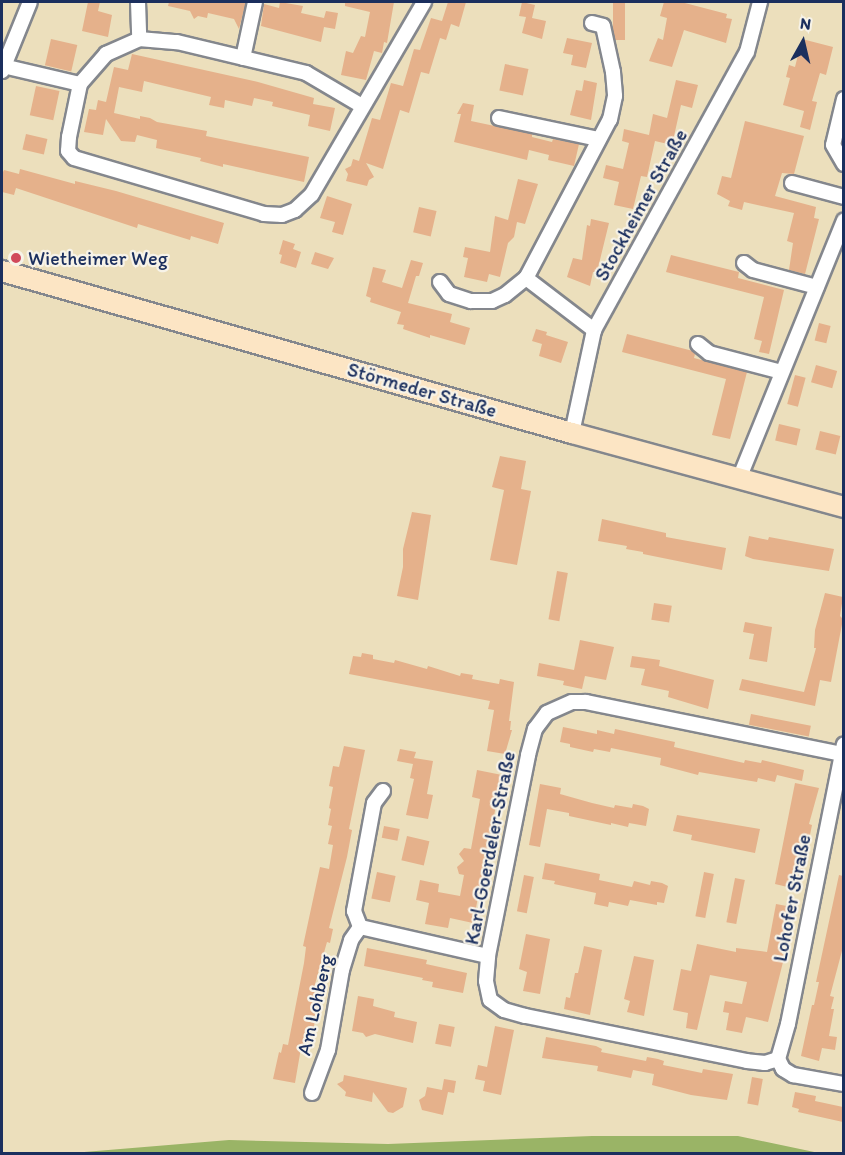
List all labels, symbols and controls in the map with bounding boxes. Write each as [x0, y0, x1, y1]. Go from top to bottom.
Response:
north arrow [773, 12, 833, 72]
text: N [799, 14, 812, 34]
street label: Stockheimer Straße [589, 125, 693, 285]
place label: Wietheimer Weg [28, 246, 167, 270]
marker: Wietheimer Weg [9, 251, 23, 265]
street label: Störmeder Straße [345, 357, 499, 423]
street label: Karl-Goerdeler-Straße [459, 749, 521, 947]
street label: Lohofer Straße [768, 832, 816, 964]
street label: Am Lohberg [292, 952, 338, 1058]

